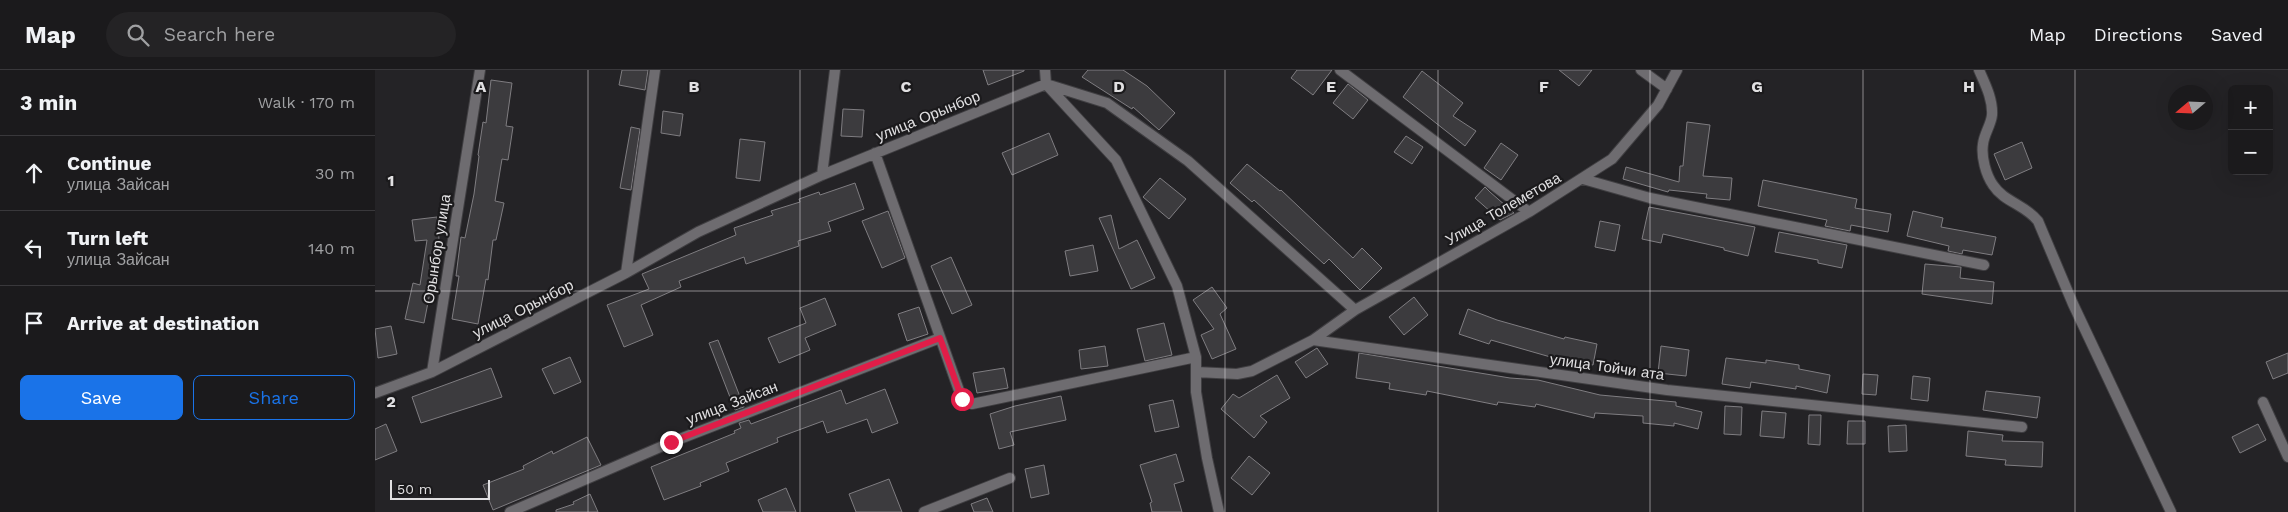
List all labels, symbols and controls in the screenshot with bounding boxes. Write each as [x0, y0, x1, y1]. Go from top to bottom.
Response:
search box [106, 12, 456, 57]
text: Map [25, 21, 76, 49]
icon: search [124, 21, 152, 49]
text: Search here [164, 23, 275, 46]
text: Map [2029, 24, 2066, 45]
text: Directions [2094, 24, 2183, 45]
text: Saved [2211, 24, 2263, 45]
text: A [476, 77, 487, 96]
text: B [689, 77, 700, 96]
text: C [901, 77, 912, 96]
text: D [1113, 77, 1125, 96]
text: E [1326, 77, 1336, 96]
text: F [1539, 77, 1549, 96]
text: G [1751, 77, 1763, 96]
text: H [1963, 77, 1975, 96]
north arrow [2168, 85, 2213, 130]
map controls [2228, 85, 2273, 175]
button: + [2228, 85, 2273, 130]
street label: улица Орынбор [873, 87, 983, 145]
text: 3 min [20, 90, 77, 115]
text: Walk · 170 m [258, 93, 355, 112]
button: − [2228, 130, 2273, 175]
text: Continue [67, 152, 151, 175]
icon: ahead [20, 159, 48, 187]
text: 30 m [315, 164, 355, 183]
street label: Улица Толеметова [1442, 168, 1564, 249]
text: 1 [388, 171, 394, 190]
text: улица Зайсан [67, 175, 170, 194]
street label: Орынбор улица [419, 192, 455, 305]
text: Turn left [67, 227, 148, 250]
icon: left [20, 234, 48, 262]
text: 140 m [308, 239, 355, 258]
text: улица Зайсан [67, 250, 170, 269]
street label: улица Орынбор [470, 276, 576, 342]
icon: arrive [20, 309, 48, 337]
text: Arrive at destination [67, 312, 259, 335]
street label: улица Тойчи ата [1549, 350, 1666, 384]
button: Save [20, 375, 183, 420]
button: Share [193, 375, 355, 420]
street label: улица Зайсан [684, 377, 780, 429]
route start [951, 388, 974, 411]
text: 2 [386, 392, 396, 411]
route end [660, 431, 683, 454]
scale bar [390, 477, 490, 500]
text: 50 m [397, 481, 432, 497]

